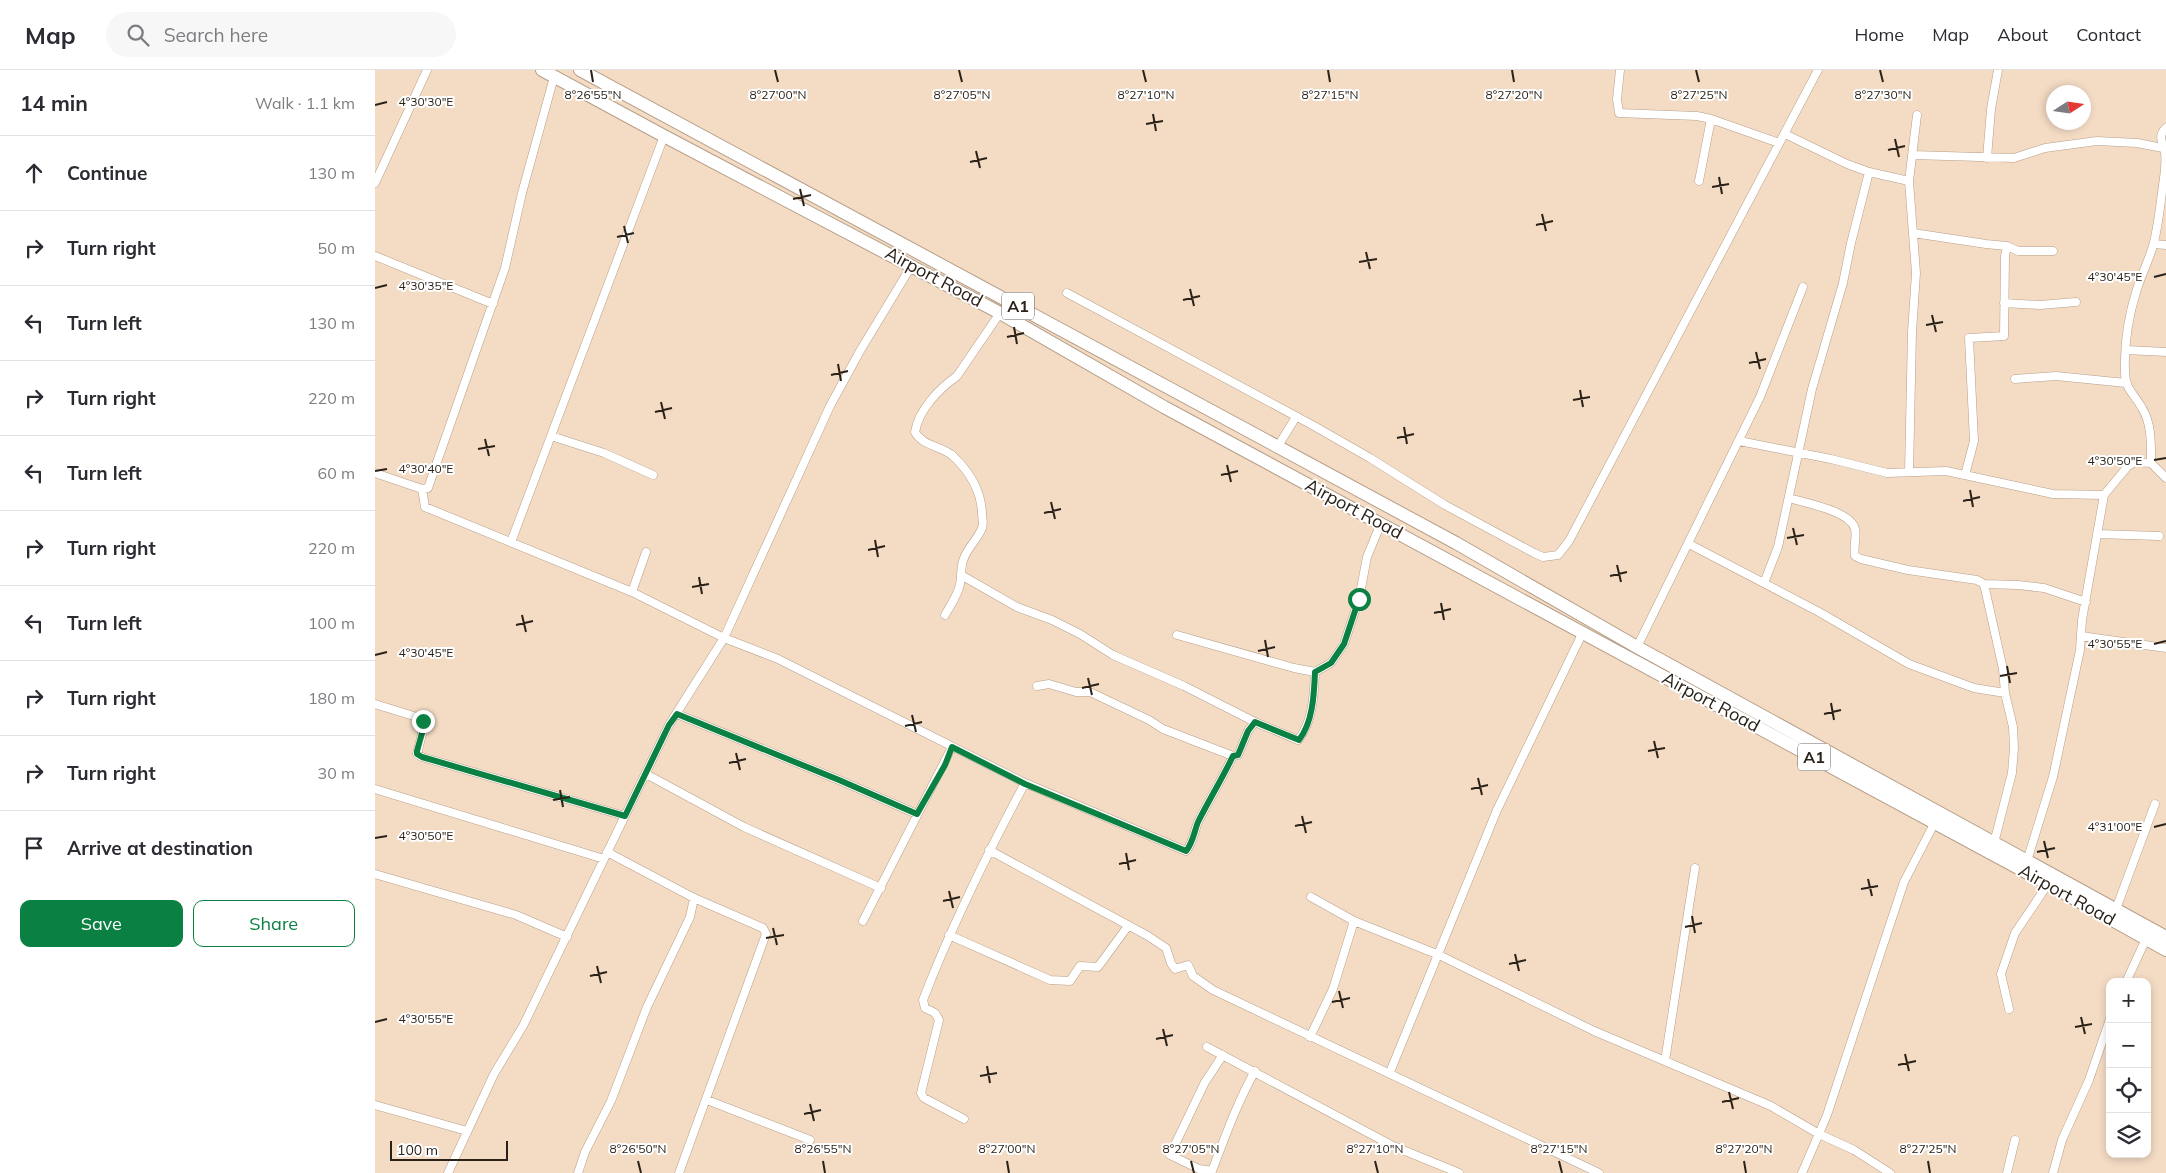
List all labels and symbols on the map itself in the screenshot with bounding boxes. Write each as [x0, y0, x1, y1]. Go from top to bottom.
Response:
north arrow [2046, 85, 2091, 130]
text: 8°26'55"N [565, 87, 621, 102]
text: 8°27'00"N [750, 87, 806, 102]
text: 8°27'05"N [934, 87, 990, 102]
text: 8°27'10"N [1118, 87, 1174, 102]
text: 8°27'15"N [1302, 87, 1358, 102]
text: 8°27'20"N [1486, 87, 1542, 102]
text: 8°27'25"N [1671, 87, 1727, 102]
text: 8°27'30"N [1855, 87, 1911, 102]
text: 4°30'30"E [399, 94, 453, 109]
street label: Airport Road [881, 241, 987, 312]
text: 4°30'45"E [2088, 269, 2142, 284]
text: 4°30'35"E [399, 278, 453, 293]
road number: A1 [1002, 292, 1034, 320]
text: 4°30'50"E [2088, 453, 2142, 468]
text: 4°30'40"E [399, 461, 453, 476]
street label: Airport Road [1301, 473, 1407, 544]
route start [1348, 588, 1371, 611]
text: 4°30'55"E [2088, 636, 2142, 651]
text: 4°30'45"E [399, 645, 453, 660]
street label: Airport Road [1658, 666, 1764, 737]
route end [412, 710, 435, 733]
road number: A1 [1798, 744, 1830, 770]
text: 4°31'00"E [2088, 819, 2142, 834]
text: 4°30'50"E [399, 828, 453, 843]
street label: Airport Road [2015, 859, 2120, 931]
text: 4°30'55"E [399, 1011, 453, 1026]
scale bar [390, 1138, 507, 1161]
text: 8°26'50"N [610, 1141, 666, 1156]
text: 8°26'55"N [795, 1141, 851, 1156]
text: 8°27'00"N [979, 1141, 1035, 1156]
text: 8°27'05"N [1163, 1141, 1219, 1156]
text: 8°27'10"N [1347, 1141, 1403, 1156]
text: 8°27'15"N [1531, 1141, 1587, 1156]
text: 8°27'20"N [1716, 1141, 1772, 1156]
text: 8°27'25"N [1900, 1141, 1956, 1156]

